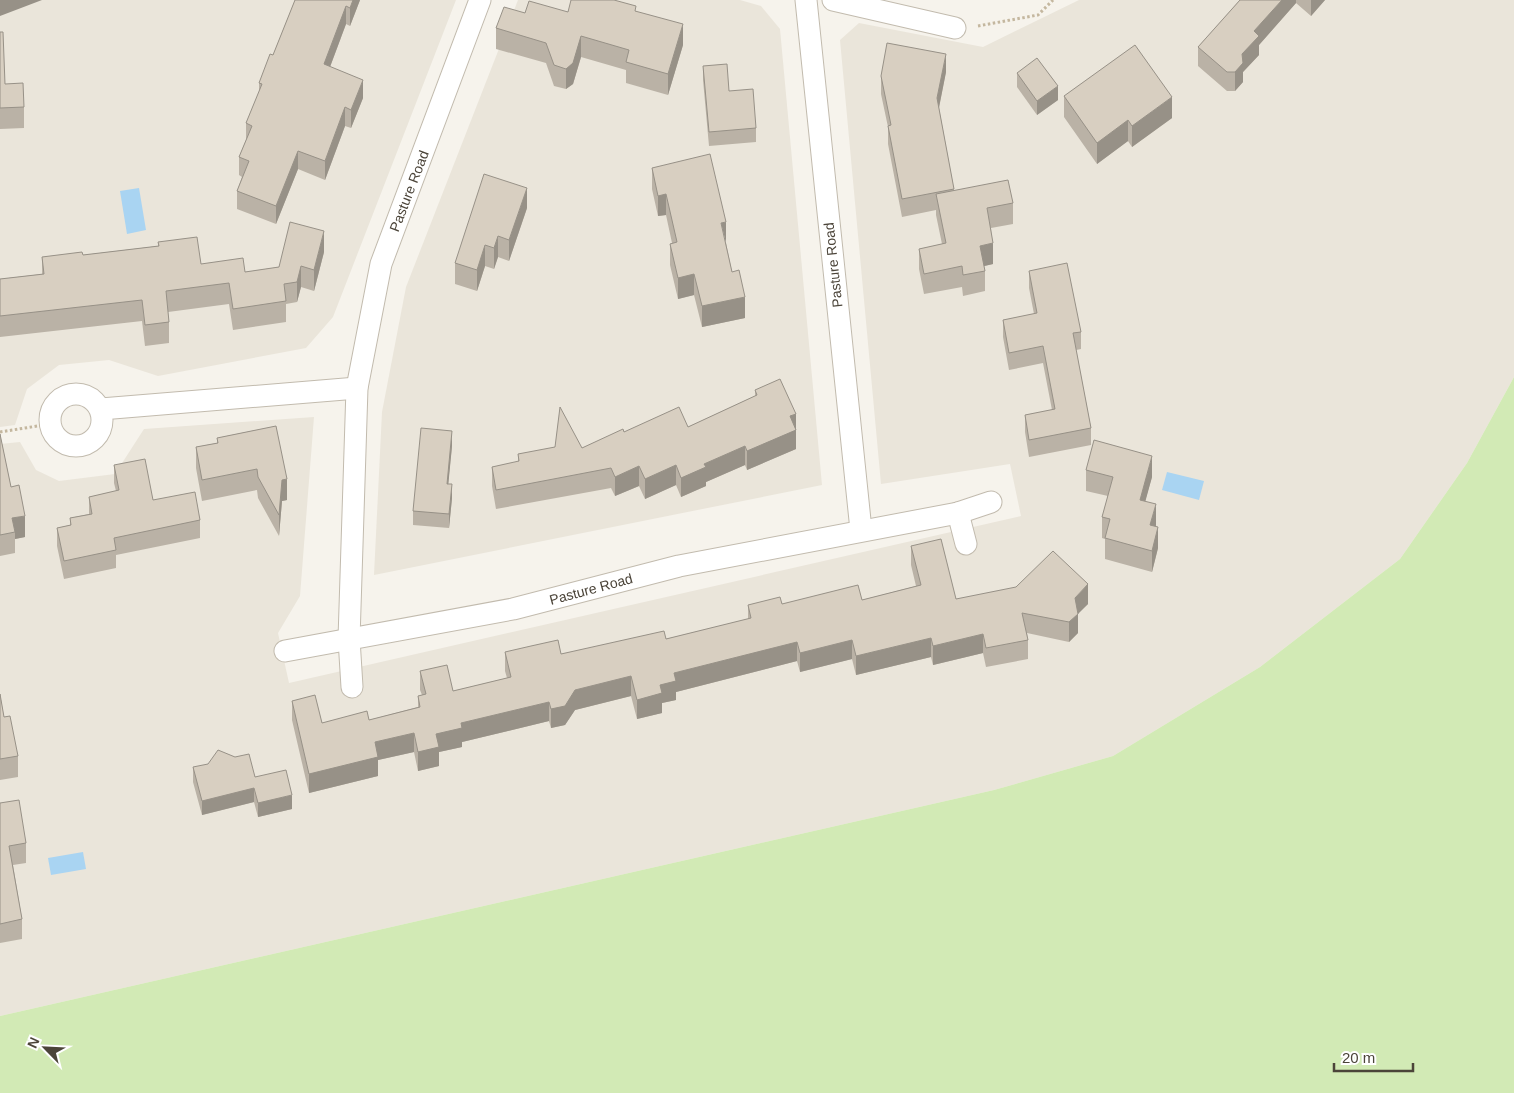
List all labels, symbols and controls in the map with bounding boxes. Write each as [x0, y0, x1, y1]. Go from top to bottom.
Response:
street label: Pasture Road [386, 148, 432, 234]
street label: Pasture Road [821, 222, 845, 308]
street label: Pasture Road [548, 570, 634, 608]
north arrow [20, 1023, 70, 1073]
text: N [24, 1035, 42, 1051]
scale bar [1334, 1040, 1413, 1072]
text: 20 m [1342, 1049, 1375, 1066]

